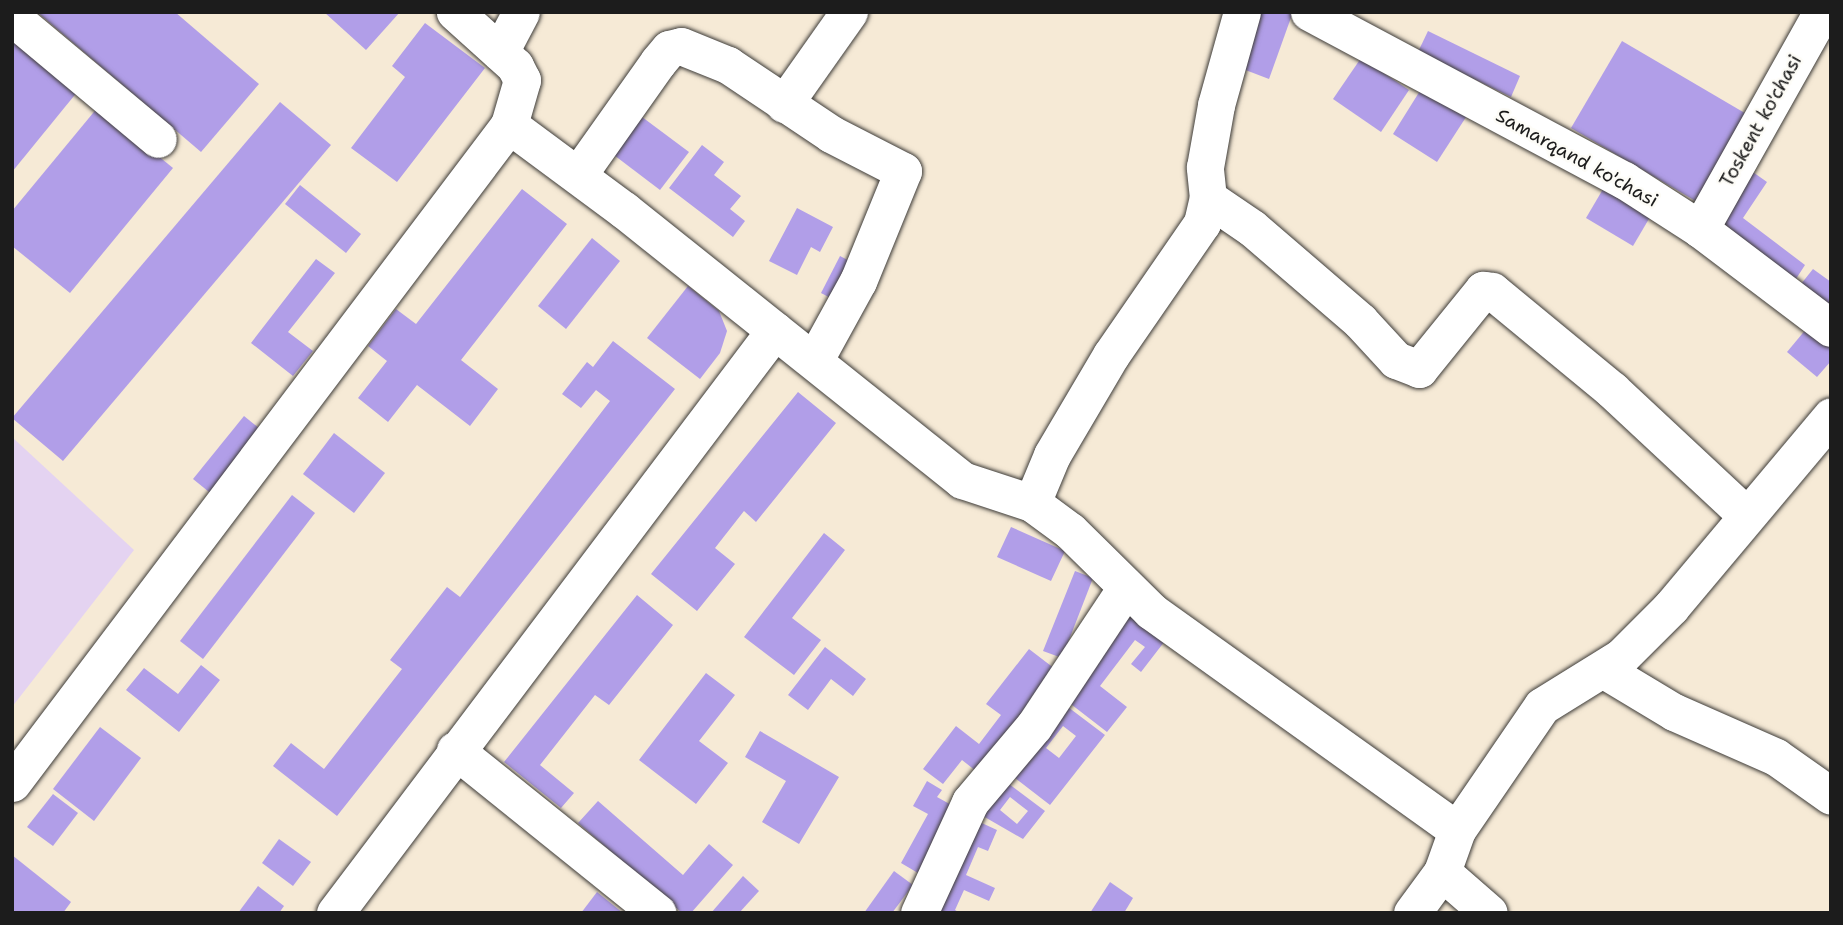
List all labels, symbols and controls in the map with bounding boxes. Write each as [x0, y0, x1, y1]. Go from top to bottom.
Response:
street label: Toskent ko'chasi [1715, 51, 1807, 191]
street label: Samarqand ko'chasi [1492, 104, 1662, 212]

